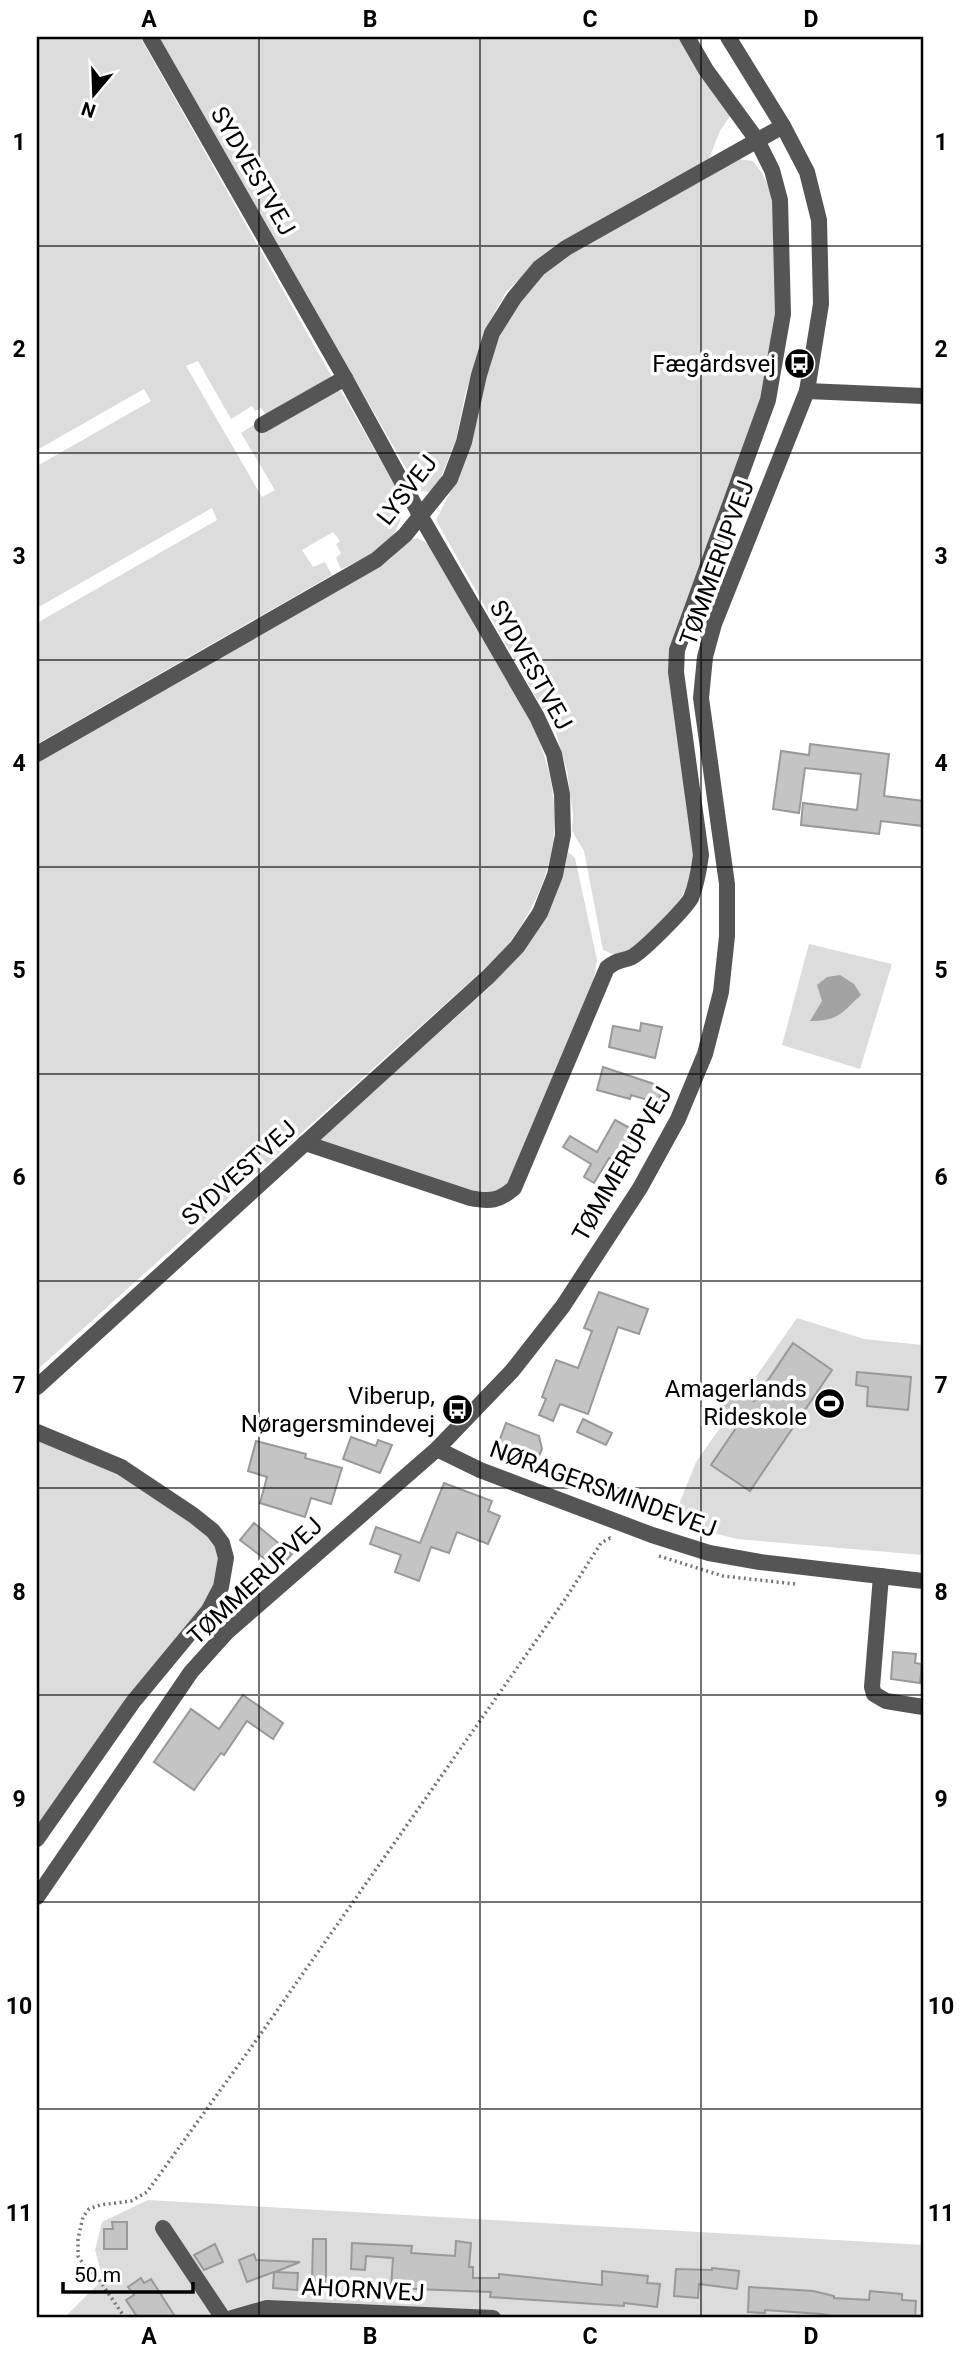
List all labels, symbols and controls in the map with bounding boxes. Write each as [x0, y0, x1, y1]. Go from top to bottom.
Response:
text: A [141, 6, 157, 33]
text: B [363, 6, 377, 33]
text: C [582, 6, 598, 33]
text: D [804, 6, 818, 33]
north arrow [60, 60, 130, 130]
text: N [79, 97, 99, 123]
street label: SYDVESTVEJ [205, 102, 301, 240]
text: 1 [12, 129, 26, 156]
text: 1 [934, 129, 948, 156]
text: 2 [12, 336, 26, 363]
text: 2 [934, 336, 948, 363]
bus stop icon: Fægårdsvej [782, 347, 816, 381]
place label: Fægårdsvej [652, 350, 776, 378]
street label: LYSVEJ [371, 450, 443, 530]
street label: TØMMERUPVEJ [674, 477, 760, 649]
text: 3 [12, 543, 26, 570]
text: 3 [934, 543, 948, 570]
street label: SYDVESTVEJ [484, 595, 578, 735]
text: 4 [12, 750, 26, 777]
text: 4 [934, 750, 948, 777]
text: 5 [12, 957, 26, 984]
text: 5 [934, 957, 948, 984]
street label: TØMMERUPVEJ [566, 1082, 678, 1246]
street label: SYDVESTVEJ [176, 1114, 302, 1232]
text: 6 [12, 1164, 26, 1191]
text: 6 [934, 1164, 948, 1191]
text: 7 [12, 1372, 26, 1399]
text: 7 [934, 1372, 948, 1399]
place label: Amagerlands Rideskole [665, 1375, 807, 1431]
place label: Viberup, Nøragersmindevej [241, 1382, 435, 1438]
sports icon: Amagerlands Rideskole [813, 1386, 847, 1420]
bus stop icon: Viberup, Nøragersmindevej [441, 1393, 475, 1427]
street label: NØRAGERSMINDEVEJ [486, 1435, 720, 1543]
street label: TØMMERUPVEJ [182, 1512, 328, 1650]
text: 8 [12, 1579, 26, 1606]
text: 8 [934, 1579, 948, 1606]
text: 9 [12, 1786, 26, 1813]
text: 9 [934, 1786, 948, 1813]
text: 10 [6, 1993, 32, 2020]
text: 10 [928, 1993, 954, 2020]
text: 11 [6, 2200, 32, 2227]
text: 11 [928, 2200, 954, 2227]
scale bar [63, 2250, 192, 2294]
text: 50 m [74, 2263, 121, 2287]
street label: AHORNVEJ [301, 2273, 425, 2307]
text: A [141, 2323, 157, 2350]
text: B [363, 2323, 377, 2350]
text: C [582, 2323, 598, 2350]
text: D [804, 2323, 818, 2350]

